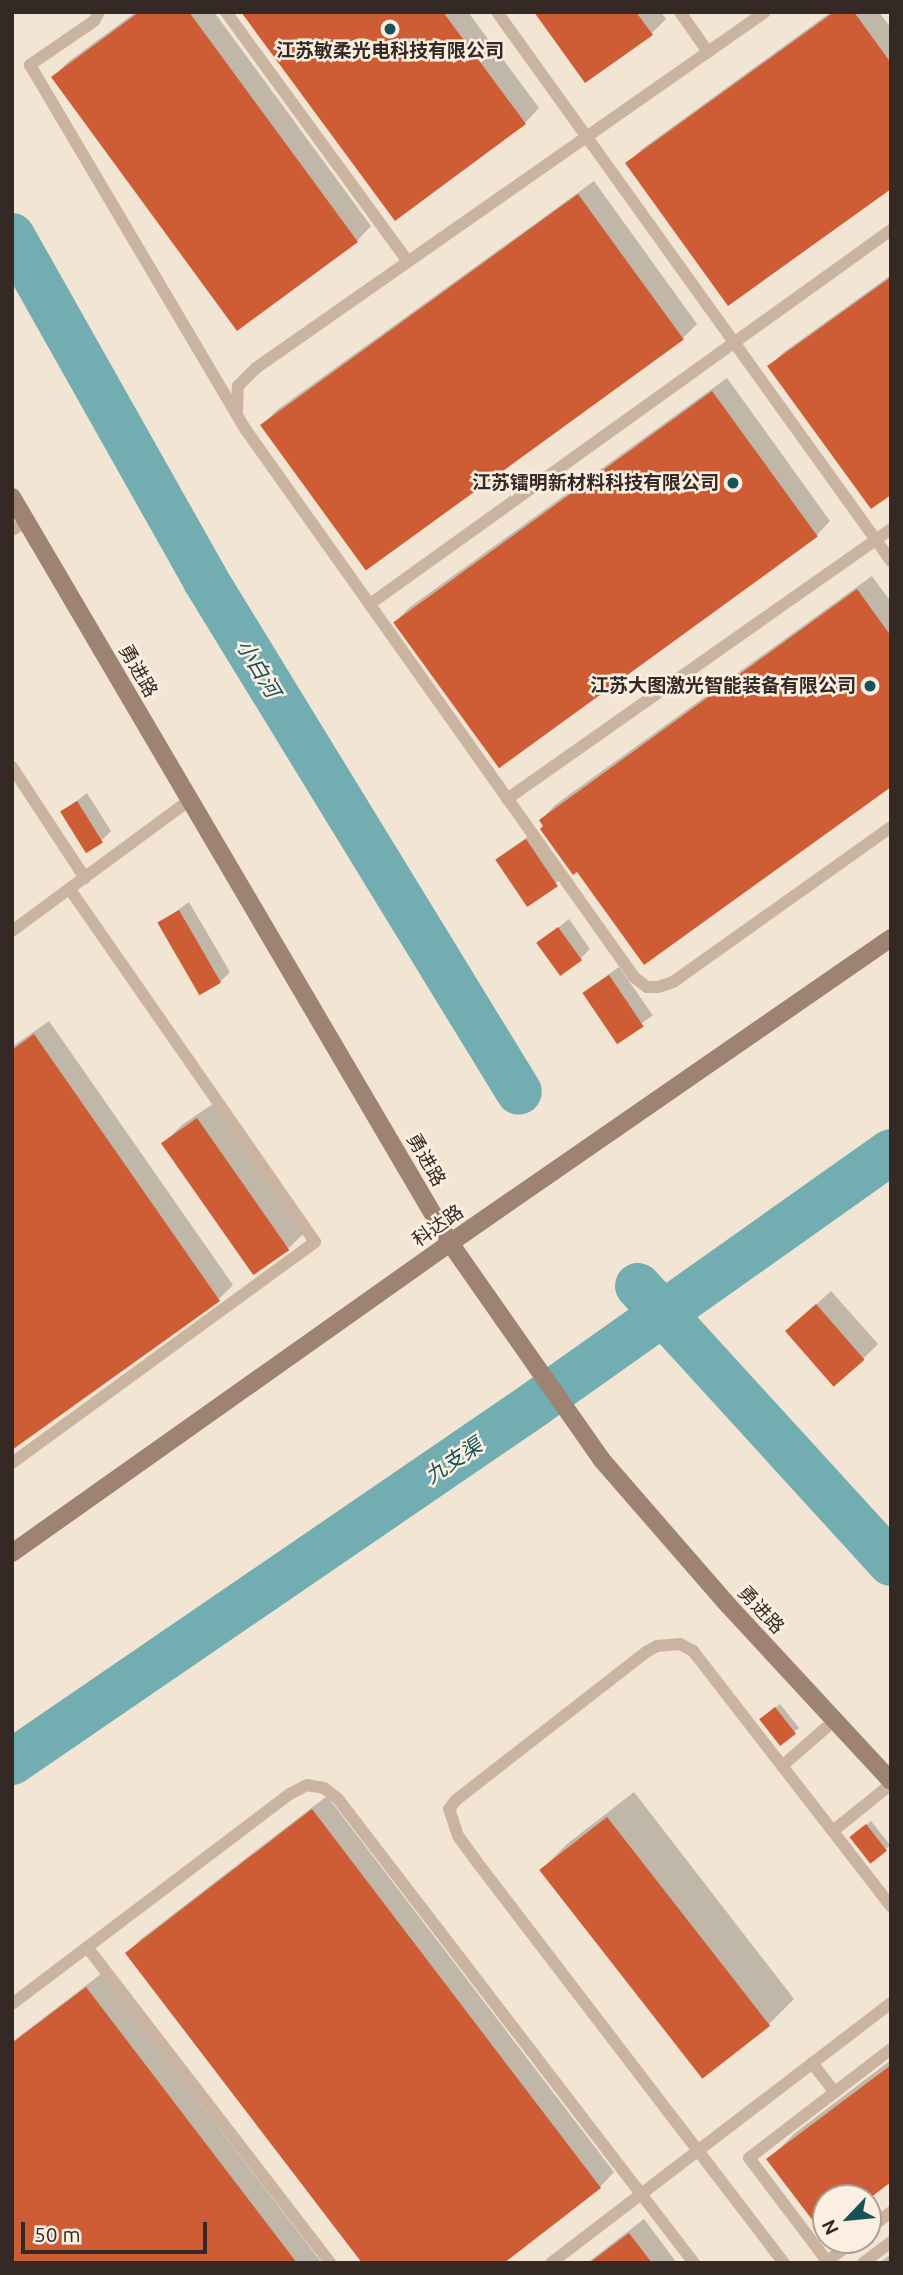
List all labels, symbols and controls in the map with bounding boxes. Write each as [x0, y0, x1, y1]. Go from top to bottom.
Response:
marker: 江苏敏柔光电科技有限公司 [382, 21, 398, 37]
place label: 江苏敏柔光电科技有限公司 [276, 40, 504, 62]
place label: 江苏镭明新材料科技有限公司 [472, 472, 719, 494]
marker: 江苏镭明新材料科技有限公司 [725, 475, 741, 491]
water label: 小白河 [232, 635, 286, 701]
street label: 勇进路 [114, 641, 162, 701]
place label: 江苏大图激光智能装备有限公司 [590, 675, 856, 697]
marker: 江苏大图激光智能装备有限公司 [862, 678, 878, 694]
street label: 勇进路 [402, 1130, 450, 1190]
street label: 科达路 [408, 1200, 468, 1252]
water label: 九支渠 [420, 1432, 486, 1488]
street label: 勇进路 [733, 1581, 789, 1639]
north arrow [812, 2184, 882, 2254]
scale bar [24, 2208, 210, 2252]
text: N [817, 2216, 843, 2239]
text: 50 m [34, 2222, 81, 2246]

